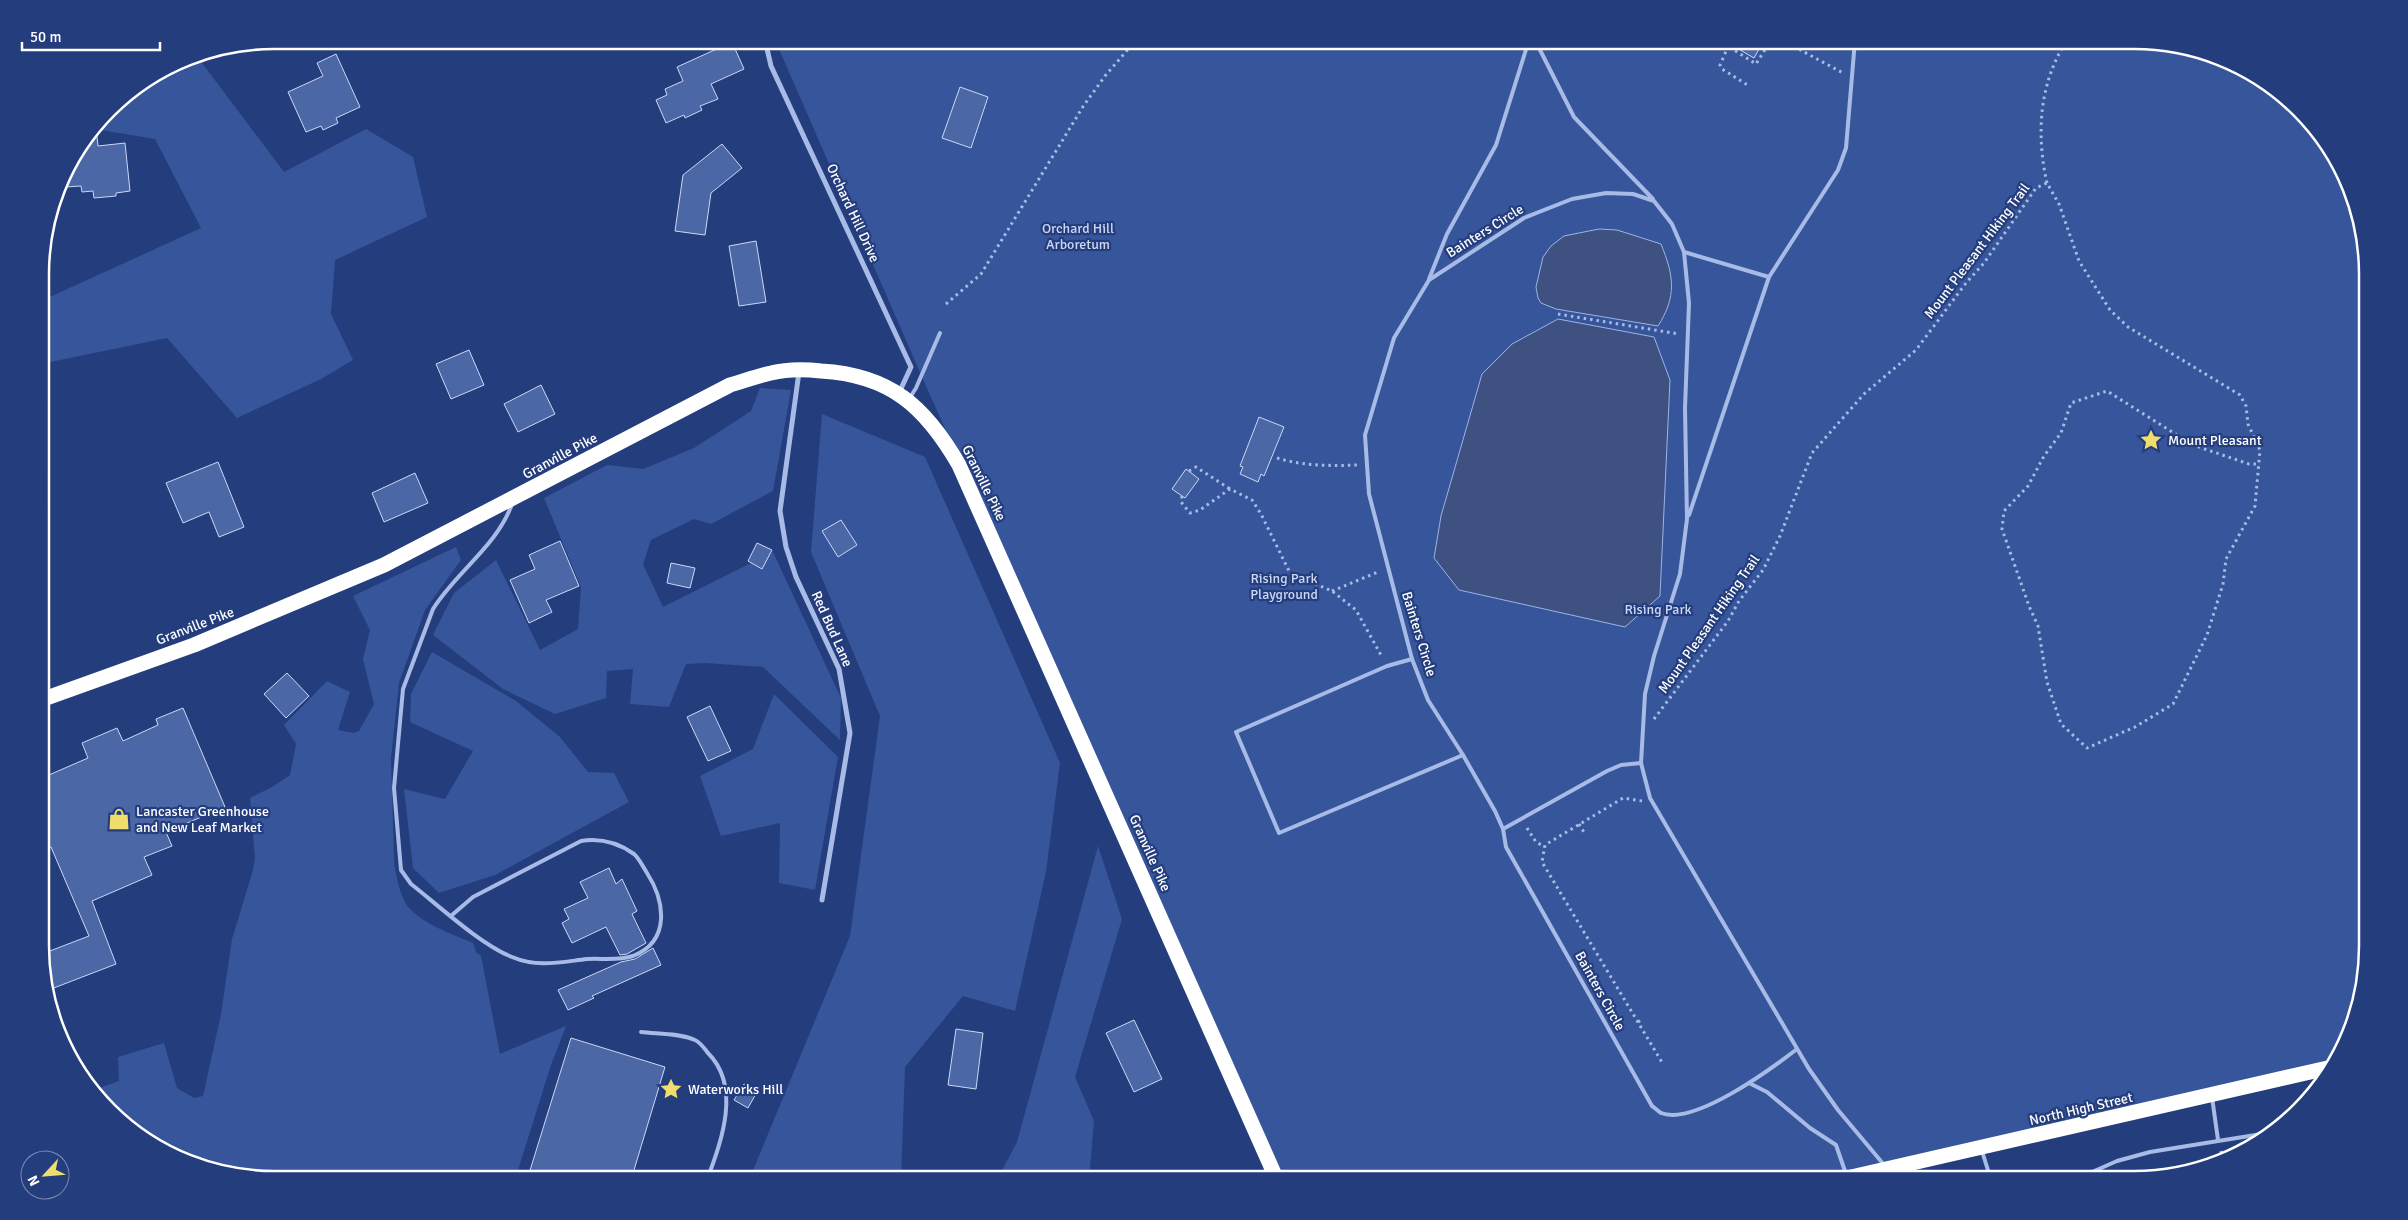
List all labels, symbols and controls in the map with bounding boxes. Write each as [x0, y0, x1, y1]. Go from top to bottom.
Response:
scale bar [22, 20, 160, 52]
text: 50 m [30, 28, 61, 46]
street label: Orchard Hill Drive [823, 161, 883, 265]
street label: Mount Pleasant Hiking Trail [1921, 180, 2033, 322]
street label: Bainters Circle [1443, 201, 1527, 261]
park label: Orchard Hill Arboretum [1042, 220, 1114, 253]
place icon: Mount Pleasant [2138, 427, 2164, 453]
street label: Granville Pike [520, 429, 600, 483]
place label: Mount Pleasant [2168, 432, 2262, 449]
street label: Granville Pike [958, 442, 1010, 524]
street label: Mount Pleasant Hiking Trail [1655, 552, 1763, 696]
park label: Rising Park Playground [1250, 570, 1318, 603]
street label: Red Bud Lane [808, 588, 856, 670]
street label: Bainters Circle [1398, 589, 1440, 679]
park label: Rising Park [1624, 601, 1692, 618]
street label: Granville Pike [154, 603, 236, 649]
place label: Lancaster Greenhouse and New Leaf Market [136, 803, 269, 836]
shop icon: Lancaster Greenhouse and New Leaf Market [106, 806, 132, 832]
street label: Granville Pike [1126, 812, 1174, 894]
street label: Bainters Circle [1571, 948, 1629, 1034]
place icon: Waterworks Hill [658, 1076, 684, 1102]
place label: Waterworks Hill [688, 1081, 783, 1098]
street label: North High Street [2028, 1089, 2134, 1129]
north arrow [20, 1150, 70, 1200]
text: N [24, 1172, 44, 1189]

